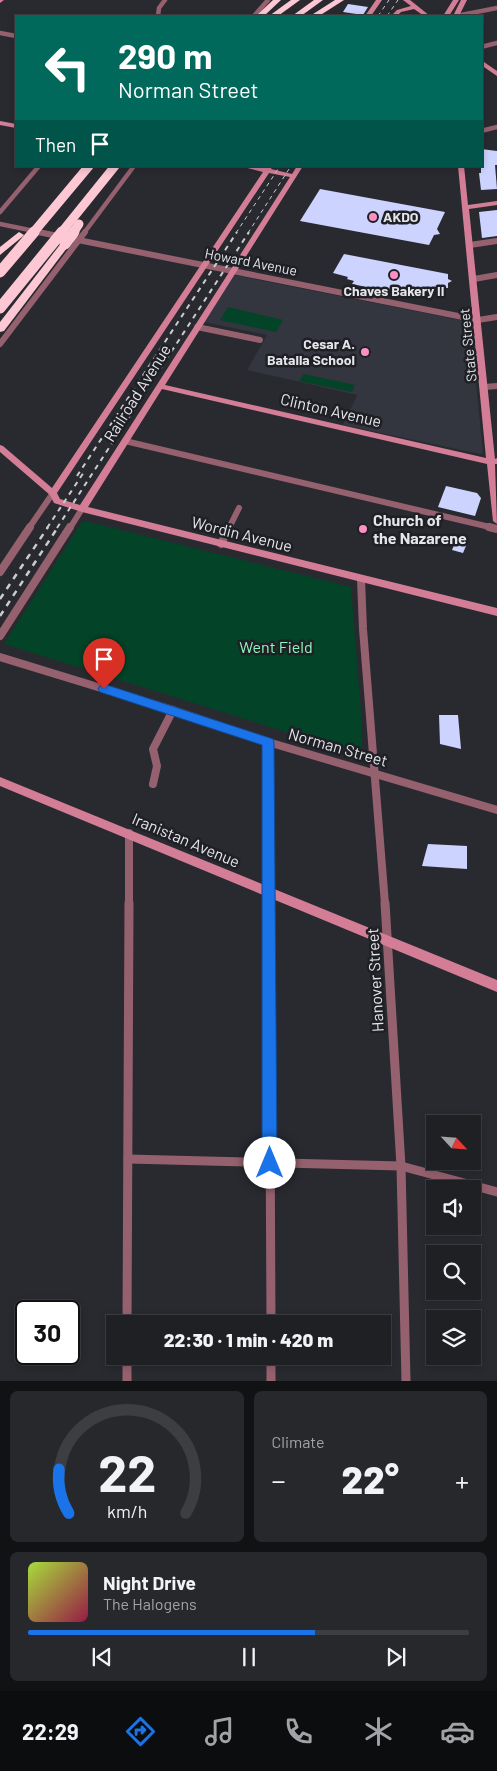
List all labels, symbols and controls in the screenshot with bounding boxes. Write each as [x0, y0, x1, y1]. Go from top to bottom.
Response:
text: 290 m [118, 34, 212, 76]
icon: left [35, 35, 100, 100]
text: Norman Street [118, 76, 259, 102]
icon: arrive [86, 130, 114, 158]
text: Then [35, 133, 76, 156]
place label: AKDO [383, 208, 419, 225]
marker: AKDO [367, 211, 379, 223]
street label: Howard Avenue [204, 244, 299, 279]
marker: Chaves Bakery II [388, 269, 400, 281]
place label: Chaves Bakery II [344, 282, 444, 299]
street label: State Street [455, 307, 480, 383]
place label: Cesar A. Batalla School [267, 335, 355, 368]
street label: Railroad Avenue [99, 341, 174, 445]
marker: Cesar A. Batalla School [359, 346, 371, 358]
street label: Clinton Avenue [279, 389, 383, 430]
place label: Church of the Nazarene [373, 510, 467, 547]
street label: Wordin Avenue [190, 512, 294, 555]
marker: Church of the Nazarene [357, 523, 369, 535]
park label: Went Field [239, 637, 313, 656]
pin [83, 638, 125, 689]
icon: arrive [90, 645, 118, 673]
street label: Norman Street [286, 723, 390, 770]
street label: Iranistan Avenue [129, 808, 243, 871]
street label: Hanover Street [362, 928, 387, 1033]
north arrow [426, 1115, 481, 1170]
map controls [426, 1115, 481, 1365]
position arrow [243, 1136, 295, 1188]
button: sound [426, 1180, 481, 1235]
button: search [426, 1245, 481, 1300]
speed limit sign: 30 [15, 1300, 80, 1365]
button: layers [426, 1310, 481, 1365]
text: 22:30 · 1 min · 420 m [164, 1328, 333, 1351]
text: Climate [272, 1432, 324, 1451]
text: 22 [98, 1440, 156, 1502]
text: 22° [342, 1456, 399, 1502]
text: − [272, 1463, 286, 1497]
text: + [455, 1463, 469, 1497]
text: km/h [107, 1500, 147, 1522]
text: Night Drive [103, 1571, 196, 1594]
text: The Halogens [103, 1594, 197, 1613]
icon: previous [88, 1643, 116, 1671]
icon: pause [235, 1643, 263, 1671]
icon: next [382, 1643, 410, 1671]
icon: directions [123, 1714, 158, 1749]
icon: music [202, 1714, 237, 1749]
icon: phone [281, 1714, 316, 1749]
icon: climate [361, 1714, 396, 1749]
icon: car [440, 1714, 475, 1749]
text: 22:29 [22, 1718, 79, 1744]

